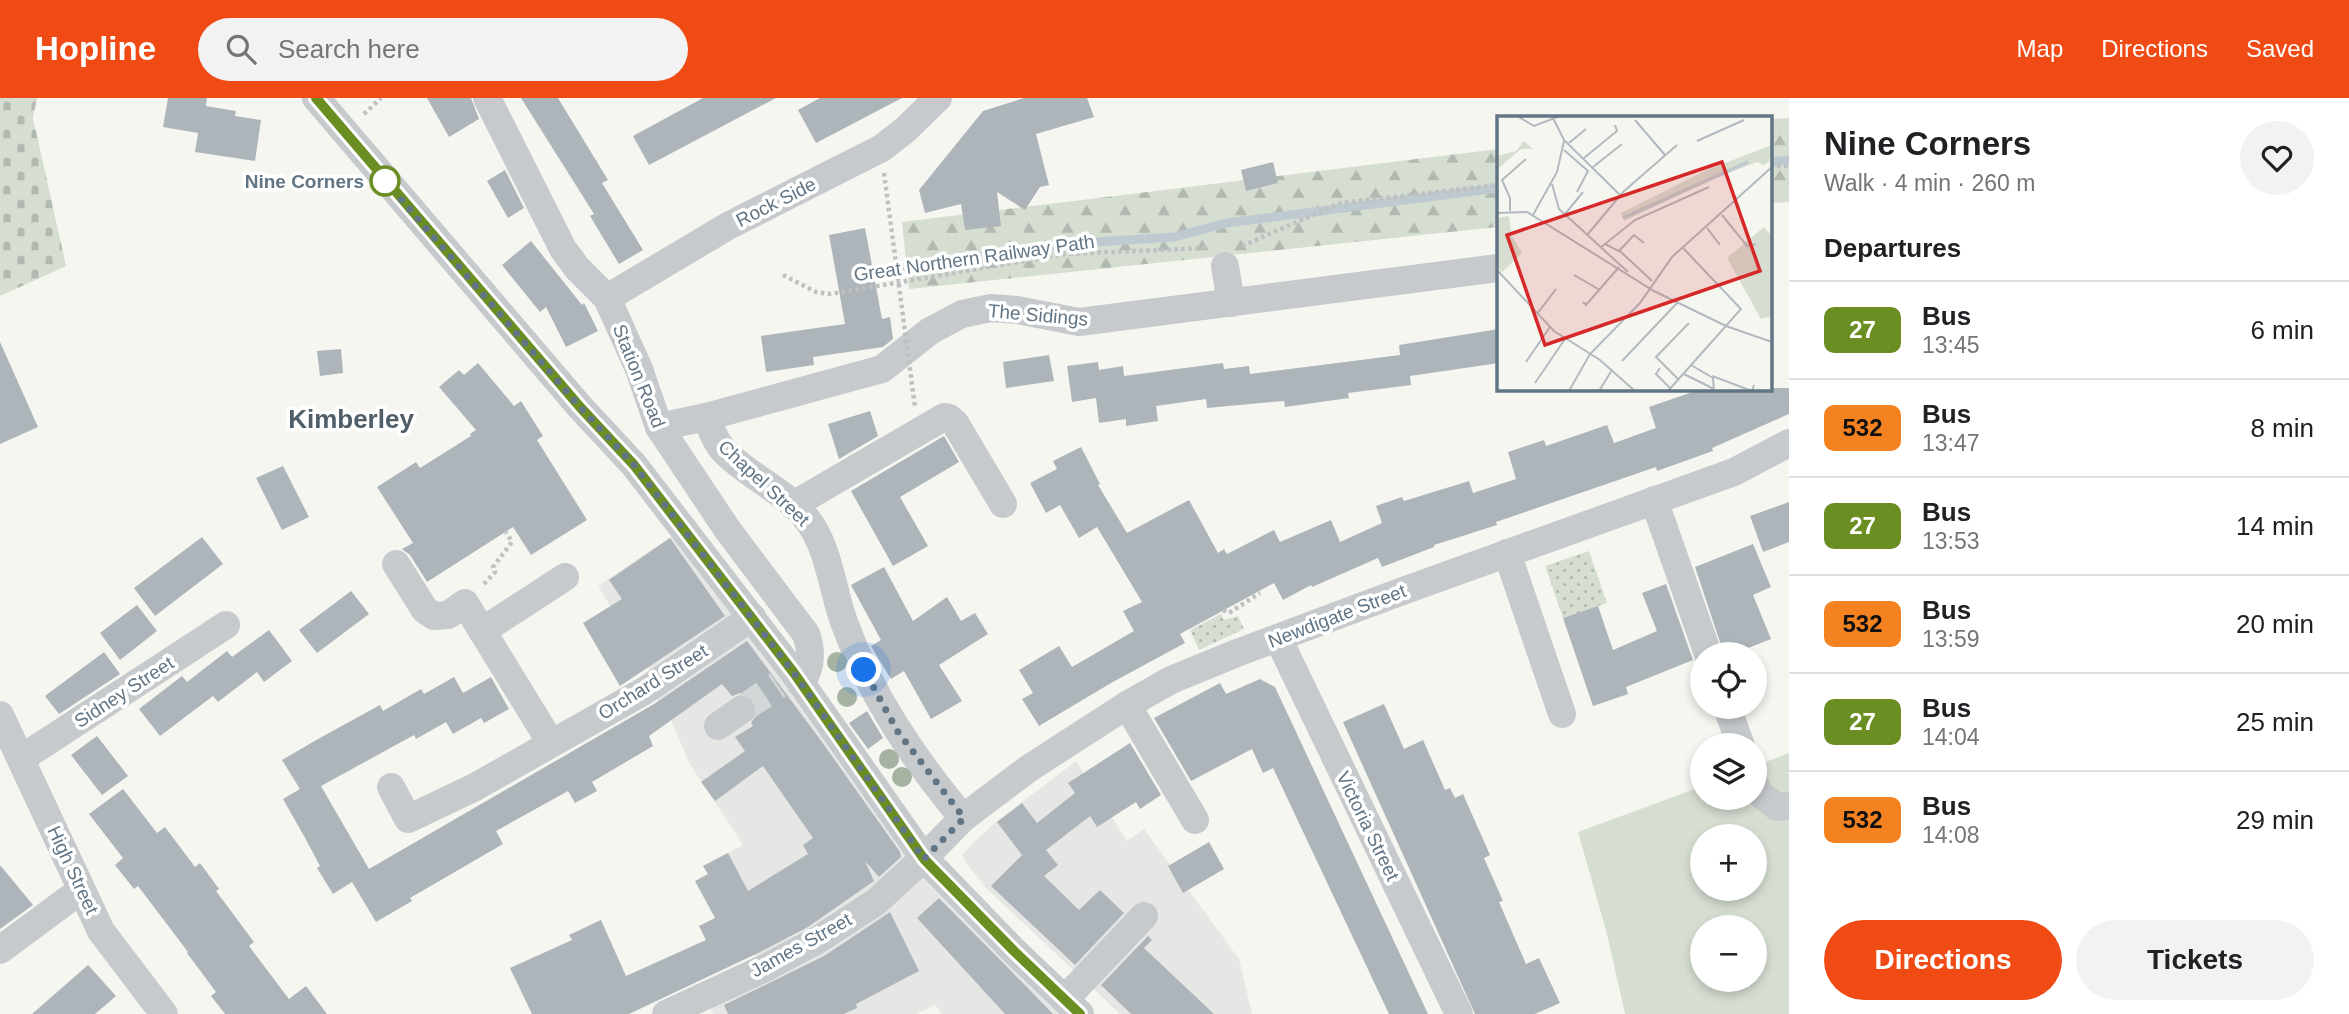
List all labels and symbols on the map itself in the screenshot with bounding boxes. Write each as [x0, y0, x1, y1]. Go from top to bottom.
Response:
inset map [1497, 116, 1772, 390]
marker: Nine Corners [370, 166, 400, 196]
place label: Nine Corners [245, 171, 364, 192]
street label: Rock Side [733, 173, 819, 231]
street label: Great Northern Railway Path [852, 231, 1096, 285]
street label: The Sidings [987, 300, 1089, 330]
street label: Station Road [609, 321, 669, 431]
district label: Kimberley [288, 404, 414, 434]
street label: Chapel Street [714, 436, 814, 531]
street label: Newdigate Street [1265, 580, 1409, 652]
street label: Orchard Street [595, 640, 712, 724]
street label: Sidney Street [70, 652, 178, 732]
your location [846, 652, 881, 687]
street label: Victoria Street [1332, 768, 1404, 885]
street label: High Street [43, 822, 103, 918]
street label: James Street [747, 908, 856, 981]

